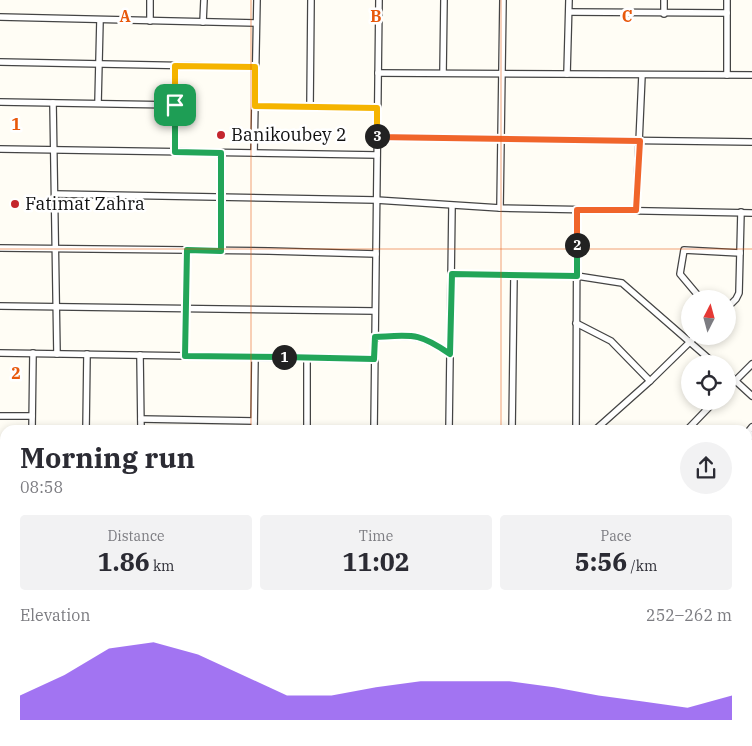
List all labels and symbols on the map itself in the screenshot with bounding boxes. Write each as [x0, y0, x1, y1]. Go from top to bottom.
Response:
text: A [119, 6, 131, 26]
text: B [370, 6, 382, 26]
text: C [622, 6, 632, 26]
pin [154, 84, 196, 126]
text: 1 [11, 114, 21, 134]
place label: Banikoubey 2 [231, 123, 347, 146]
pin: 3 [364, 124, 390, 148]
marker: Banikoubey 2 [215, 129, 227, 141]
place label: Fatimat Zahra [25, 192, 145, 215]
marker: Fatimat Zahra [9, 198, 21, 210]
pin: 2 [564, 232, 590, 258]
north arrow [681, 290, 736, 345]
pin: 1 [272, 344, 296, 370]
text: 2 [11, 363, 21, 383]

